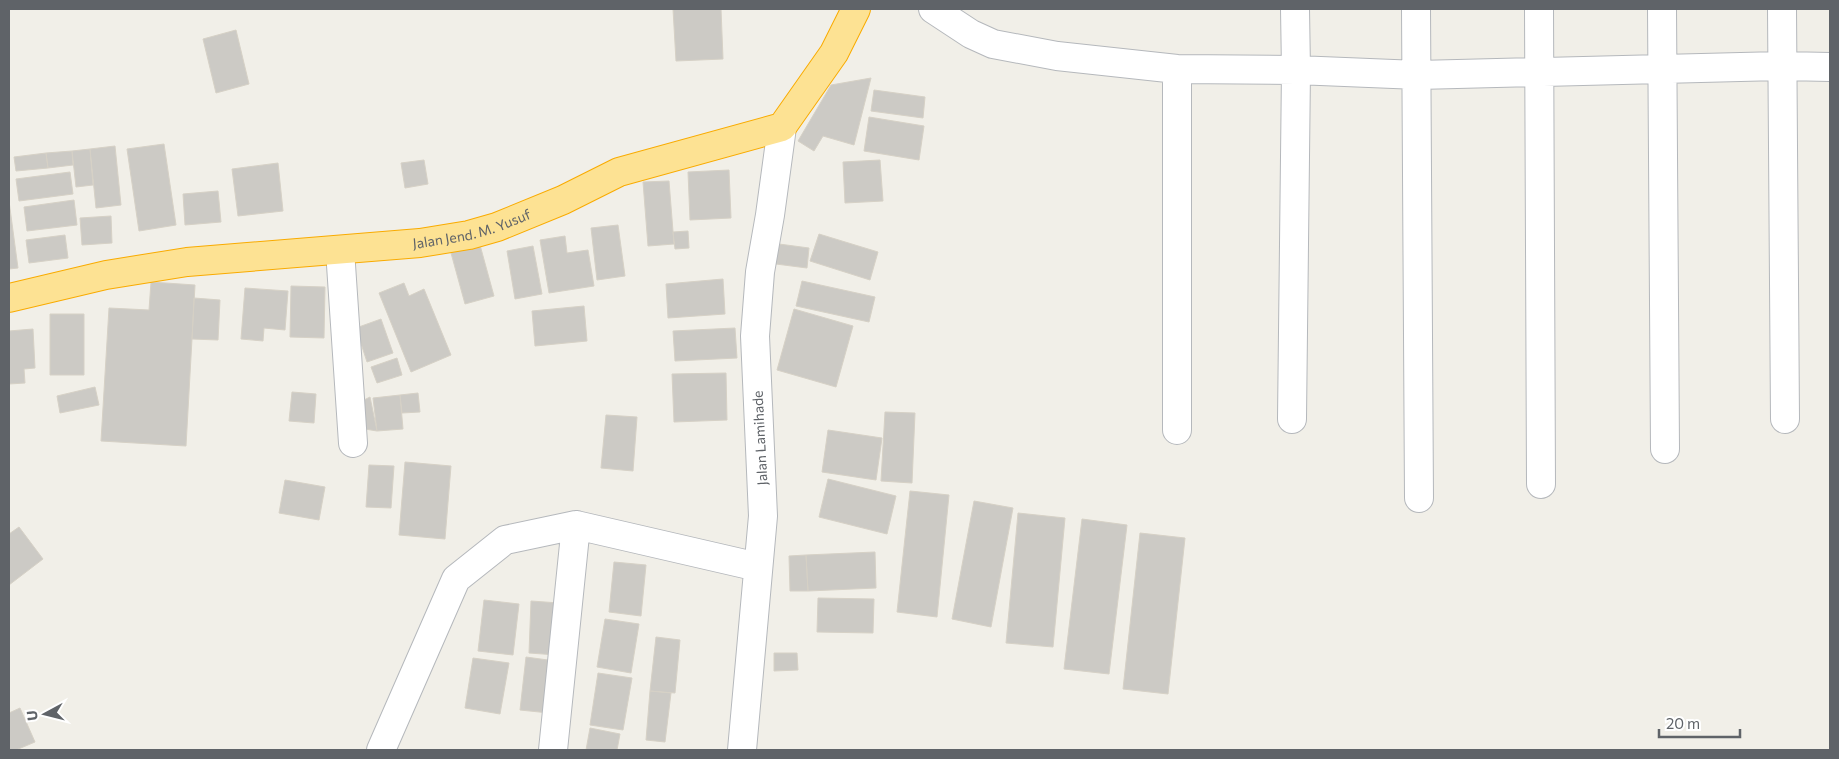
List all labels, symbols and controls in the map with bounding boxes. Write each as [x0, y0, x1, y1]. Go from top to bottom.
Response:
street label: Jalan Jend. M. Yusuf [412, 205, 533, 252]
street label: Jalan Lamihade [749, 390, 770, 486]
north arrow [20, 689, 70, 739]
scale bar [1659, 706, 1740, 738]
text: U [23, 710, 41, 722]
text: 20 m [1666, 714, 1700, 732]

